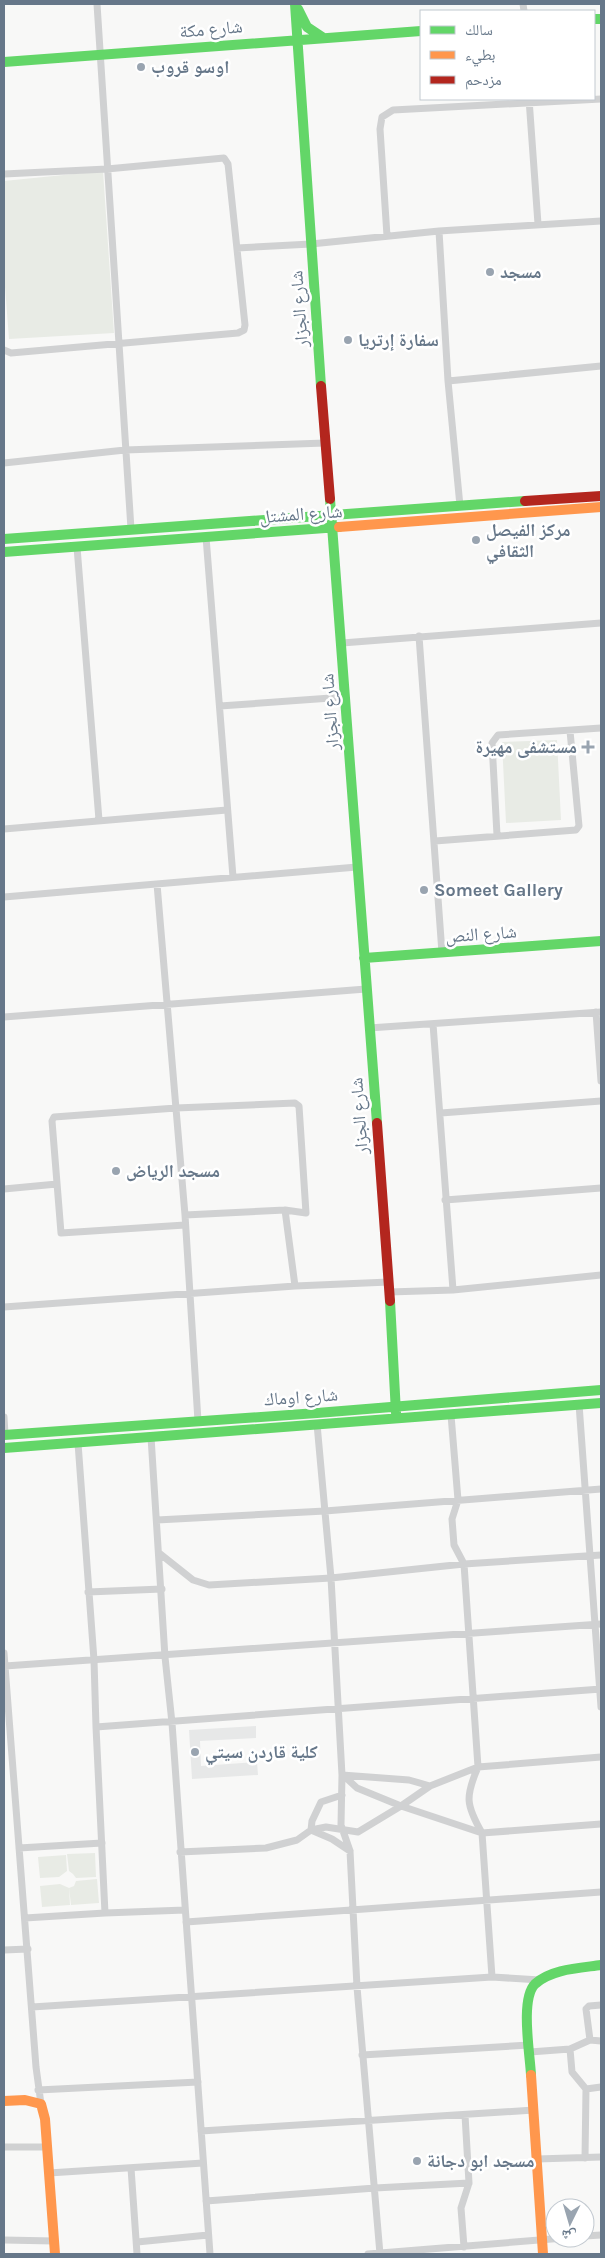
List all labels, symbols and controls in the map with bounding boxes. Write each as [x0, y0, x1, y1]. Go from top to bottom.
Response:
legend [420, 10, 595, 100]
street label: شارع مكة [179, 15, 243, 43]
text: سالك [465, 21, 493, 39]
text: بطيء [465, 46, 495, 67]
place label: اوسو قروب [151, 56, 229, 78]
marker: اوسو قروب [135, 61, 147, 73]
text: مزدحم [465, 71, 502, 90]
place label: مسجد [500, 261, 542, 283]
marker: مسجد [484, 266, 496, 278]
street label: شارع الجزار [285, 270, 313, 349]
place label: سفارة إرتريا [358, 329, 439, 351]
marker: سفارة إرتريا [342, 334, 354, 346]
street label: شارع المشتل [259, 500, 343, 528]
place label: مركز الفيصل الثقافي [486, 519, 571, 565]
marker: مركز الفيصل الثقافي [470, 534, 482, 546]
street label: شارع الجزار [316, 673, 344, 752]
place label: مستشفى مهيرة [476, 736, 577, 758]
marker: مستشفى مهيرة [581, 740, 595, 754]
place label: Someet Gallery [434, 879, 563, 901]
marker: Someet Gallery [418, 884, 430, 896]
street label: شارع النص [444, 921, 518, 947]
street label: شارع الجزار [345, 1077, 373, 1156]
place label: مسجد الرياض [126, 1160, 220, 1182]
marker: مسجد الرياض [110, 1165, 122, 1177]
street label: شارع اوماك [263, 1383, 339, 1411]
place label: كلية قاردن سيتي [205, 1741, 318, 1766]
marker: كلية قاردن سيتي [189, 1746, 201, 1758]
place label: مسجد ابو دجانة [427, 2150, 535, 2172]
marker: مسجد ابو دجانة [411, 2155, 423, 2167]
north arrow [545, 2198, 595, 2248]
text: ش [561, 2226, 577, 2245]

